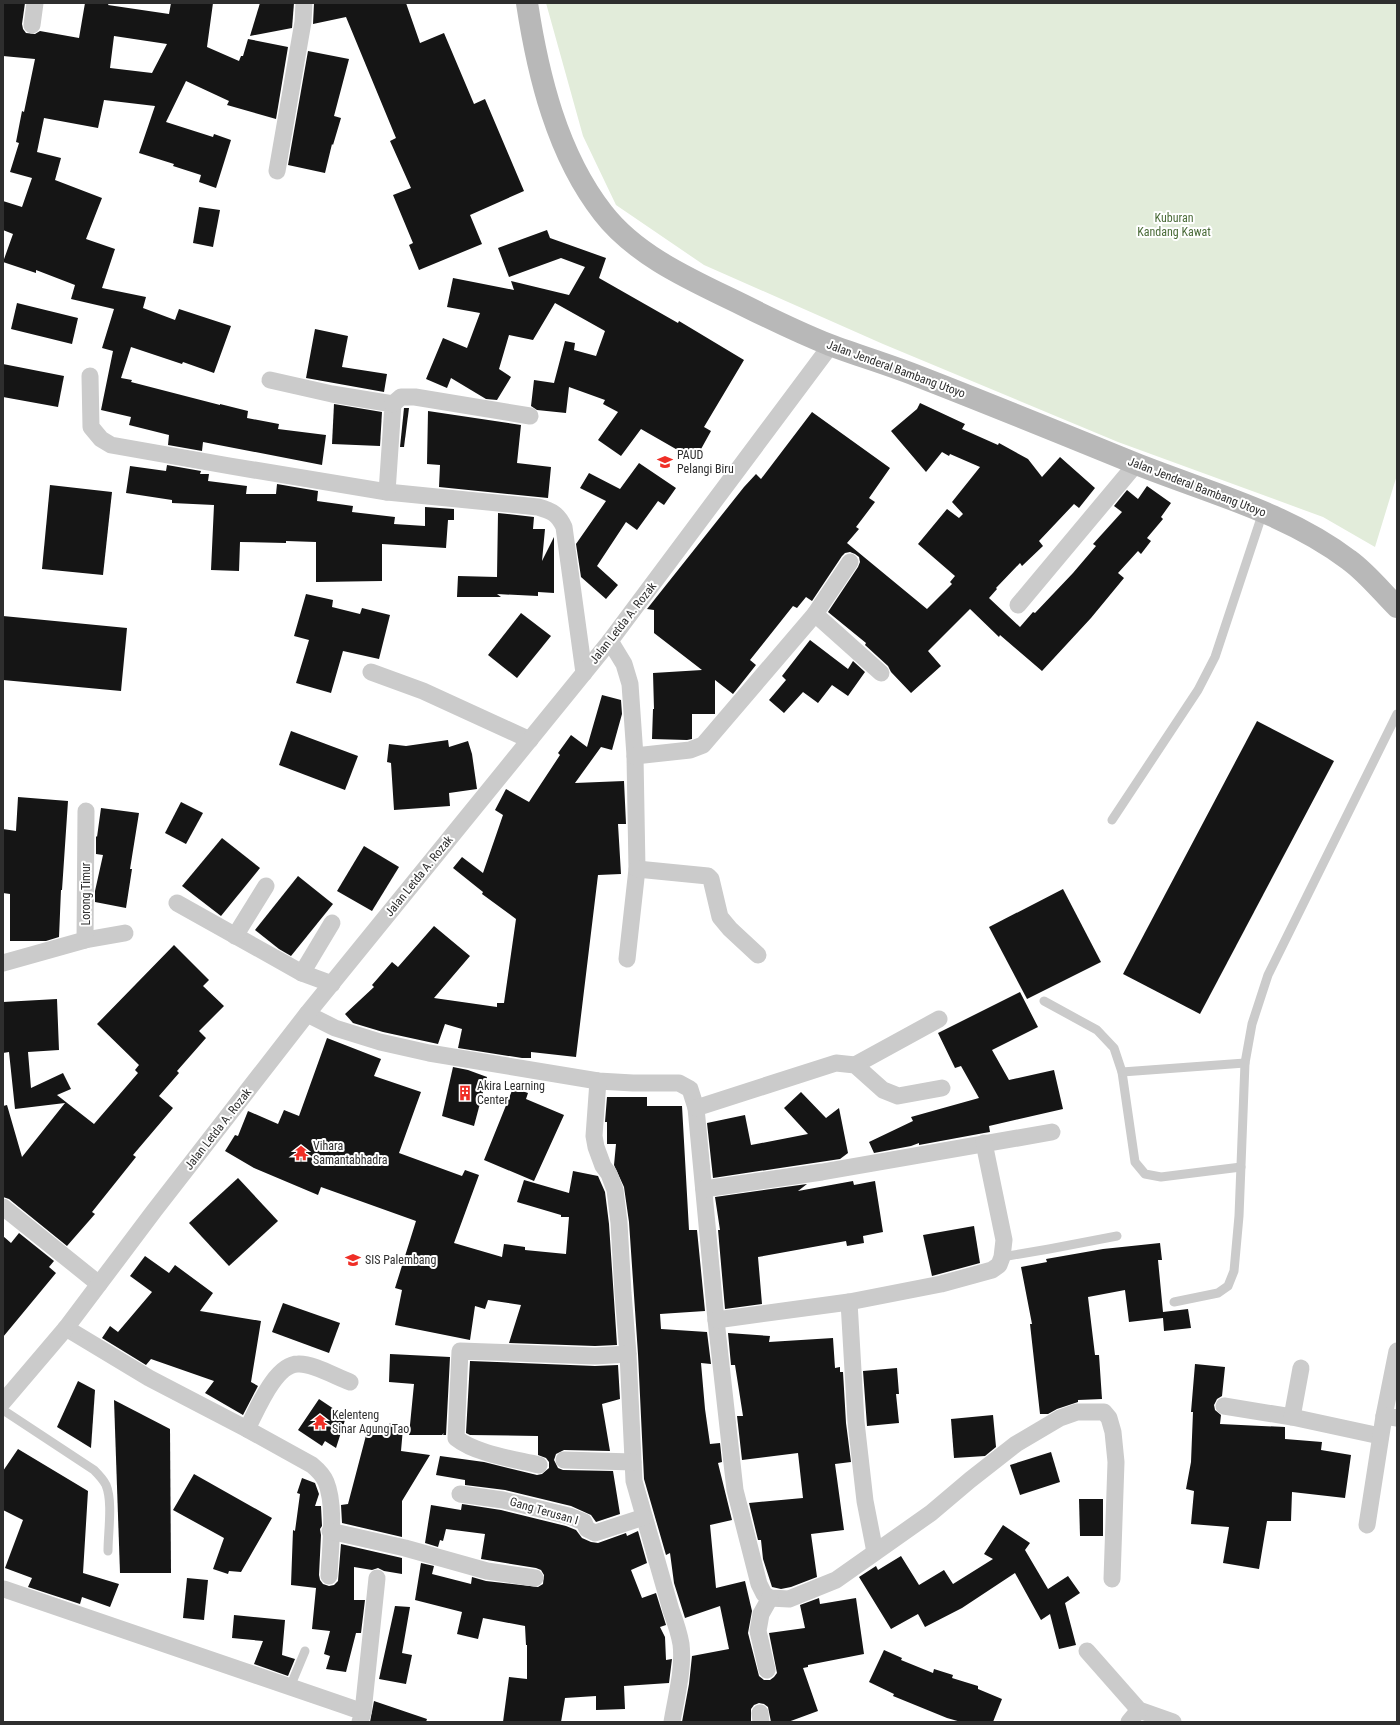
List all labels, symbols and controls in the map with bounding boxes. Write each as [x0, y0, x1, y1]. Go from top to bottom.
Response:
park label: Kuburan Kandang Kawat [1137, 211, 1211, 239]
street label: Jalan Jenderal Bambang Utoyo [825, 337, 967, 401]
place label: PAUD Pelangi Biru [677, 448, 734, 476]
school or university icon: PAUD Pelangi Biru [656, 453, 674, 471]
street label: Jalan Jenderal Bambang Utoyo [1126, 454, 1268, 520]
street label: Jalan Letda A. Rozak [587, 579, 660, 667]
street label: Jalan Letda A. Rozak [382, 832, 456, 919]
street label: Lorong Timur [79, 862, 93, 926]
place label: Akira Learning Center [477, 1079, 545, 1107]
building icon: Akira Learning Center [456, 1084, 474, 1102]
street label: Jalan Letda A. Rozak [182, 1085, 255, 1173]
place label: Vihara Samantabhadra [313, 1139, 388, 1167]
temple icon: Vihara Samantabhadra [292, 1144, 310, 1162]
school or university icon: SIS Palembang [344, 1251, 362, 1269]
place label: SIS Palembang [365, 1253, 436, 1267]
place label: Kelenteng Sinar Agung Tao [332, 1408, 409, 1436]
temple icon: Kelenteng Sinar Agung Tao [311, 1413, 329, 1431]
street label: Gang Terusan I [508, 1495, 580, 1527]

